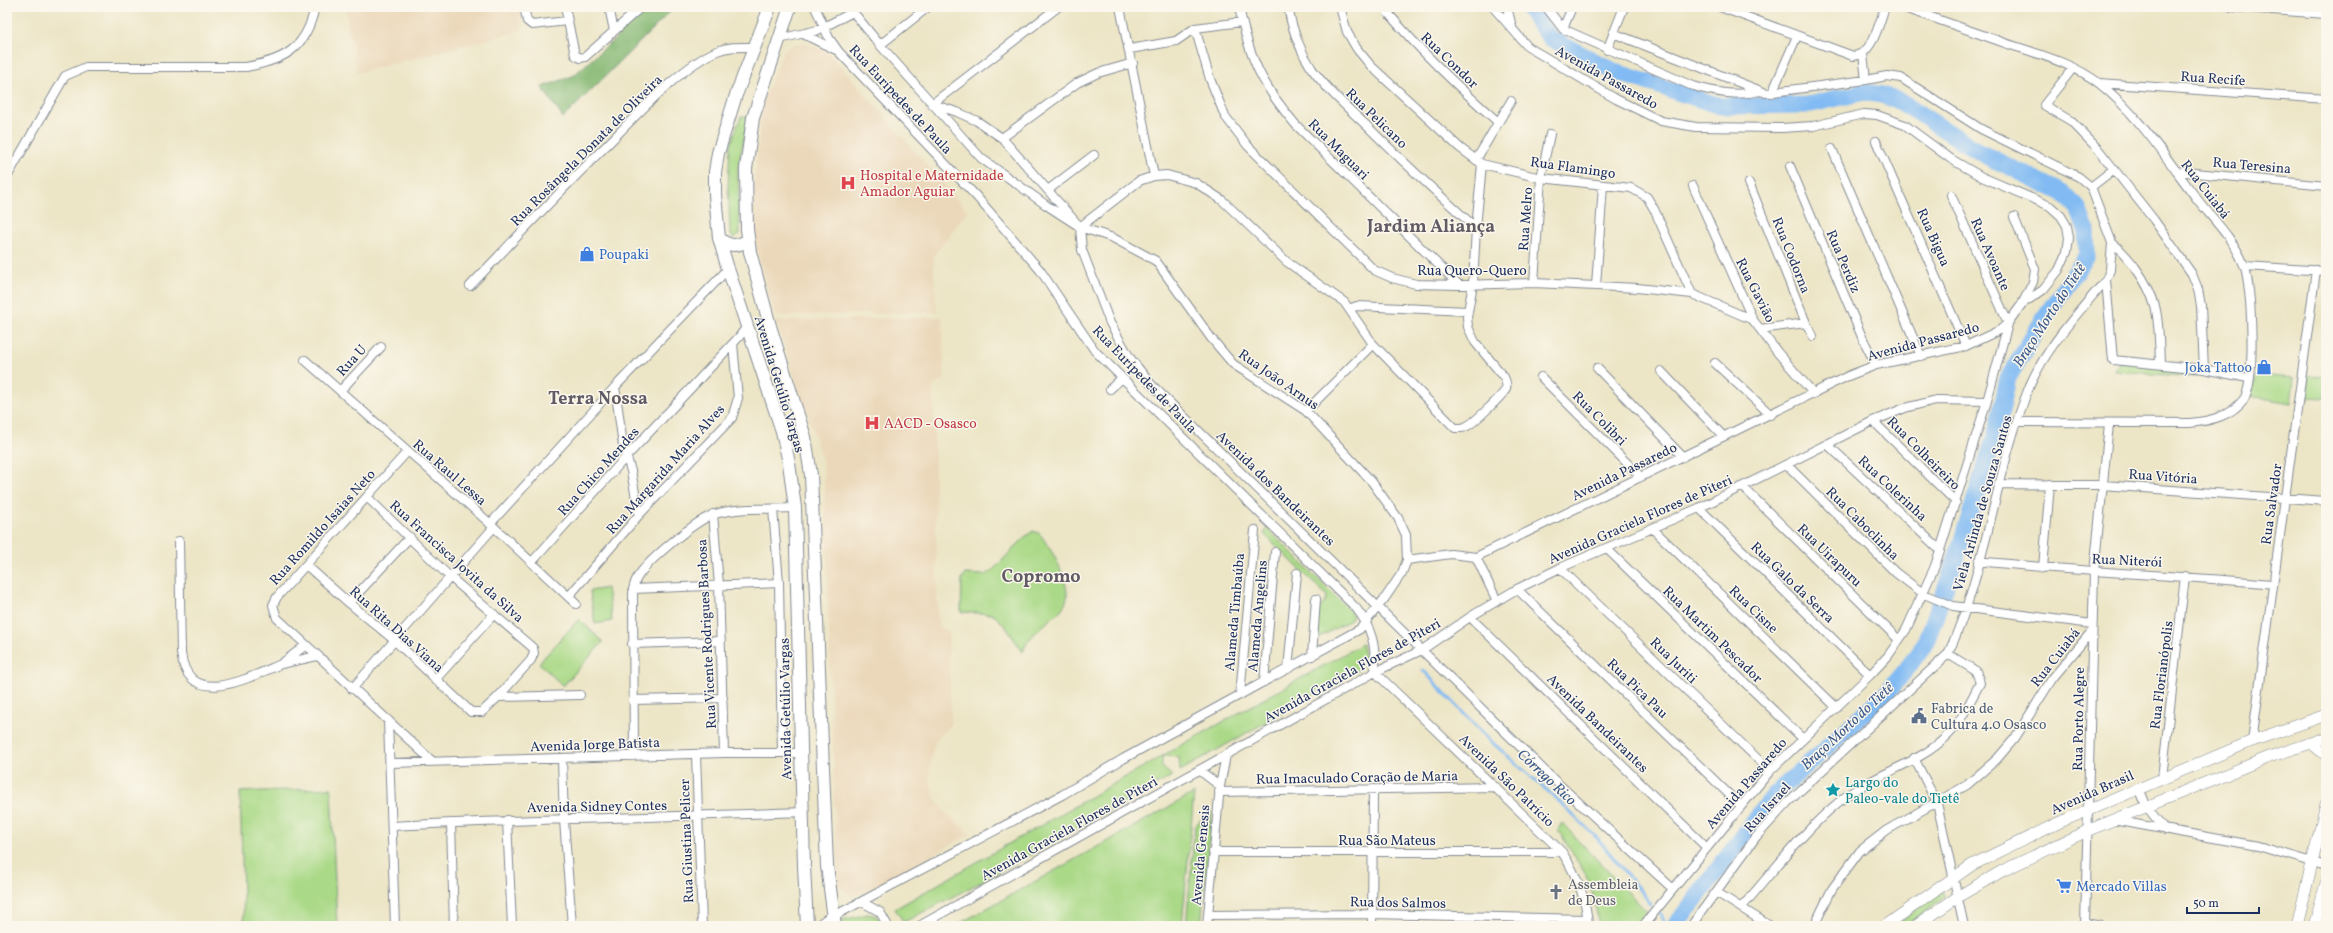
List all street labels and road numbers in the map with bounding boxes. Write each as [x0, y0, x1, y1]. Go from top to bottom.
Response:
street label: Rua Condor [1416, 29, 1482, 93]
street label: Rua Eurípedes de Paula [844, 41, 956, 159]
street label: Avenida Passaredo [1551, 42, 1661, 115]
street label: Rua Recife [2180, 68, 2246, 91]
street label: Rua Rosângela Donata de Oliveira [507, 71, 667, 231]
street label: Rua Pelicano [1341, 85, 1411, 153]
street label: Rua Maguari [1303, 115, 1373, 185]
street label: Rua Flamingo [1529, 153, 1617, 184]
street label: Rua Teresina [2212, 154, 2292, 179]
street label: Rua Cuiabá [2176, 156, 2234, 223]
street label: Rua Melro [1515, 186, 1538, 252]
street label: Rua Bigua [1911, 205, 1954, 270]
street label: Rua Codorna [1767, 215, 1814, 296]
street label: Rua Avoante [1965, 215, 2014, 294]
street label: Rua Perdiz [1821, 227, 1864, 296]
street label: Rua Gavião [1730, 255, 1779, 326]
street label: Rua Quero-Quero [1417, 262, 1527, 281]
street label: Avenida Getúlio Vargas [749, 314, 808, 455]
street label: Avenida Passaredo [1865, 318, 1981, 367]
street label: Rua Eurípedes de Paula [1087, 322, 1200, 438]
street label: Rua U [333, 341, 371, 381]
street label: Rua João Arnus [1234, 345, 1322, 415]
street label: Rua Colibri [1568, 388, 1630, 450]
street label: Rua Margarida Maria Alves [603, 401, 730, 539]
street label: Rua Colheireiro [1882, 413, 1964, 495]
street label: Viela Arlinda de Souza Santos [1949, 413, 2018, 594]
street label: Rua Chico Mendes [554, 423, 644, 521]
street label: Avenida dos Bandeirantes [1211, 427, 1339, 551]
street label: Rua Raul Lessa [408, 436, 490, 511]
street label: Avenida Passaredo [1569, 439, 1681, 506]
street label: Rua Colerinha [1853, 452, 1931, 526]
street label: Rua Salvador [2257, 462, 2288, 546]
street label: Rua Romildo Isaias Neto [266, 466, 380, 590]
street label: Rua Vitória [2128, 466, 2198, 489]
street label: Avenida Graciela Flores de Piteri [1546, 471, 1735, 570]
street label: Rua Caboclinha [1821, 483, 1903, 565]
street label: Rua Francisca Jovita da Silva [385, 497, 527, 628]
street label: Rua Uirapuru [1792, 520, 1866, 592]
street label: Rua Vicente Rodrigues Barbosa [693, 538, 722, 729]
street label: Rua Galo da Serra [1746, 538, 1838, 628]
street label: Rua Niterói [2091, 550, 2163, 573]
street label: Alameda Timbaúba [1221, 552, 1250, 672]
street label: Alameda Angelins [1244, 559, 1273, 673]
street label: Rua Martim Pescador [1658, 582, 1766, 688]
street label: Rua Cisne [1724, 582, 1782, 639]
street label: Rua Rita Dias Viana [345, 583, 447, 678]
street label: Avenida Graciela Flores de Piteri [1261, 615, 1444, 728]
street label: Rua Florianópolis [2146, 620, 2179, 731]
street label: Rua Cuiabá [2027, 624, 2085, 691]
street label: Rua Juriti [1645, 634, 1701, 688]
street label: Avenida Getúlio Vargas [776, 638, 797, 780]
street label: Rua Pica Pau [1602, 655, 1672, 723]
street label: Rua Porto Alegre [2069, 667, 2090, 771]
street label: Avenida Bandeirantes [1542, 671, 1652, 778]
street label: Avenida São Patrício [1454, 731, 1558, 832]
street label: Avenida Jorge Batista [530, 734, 660, 757]
street label: Avenida Passaredo [1702, 734, 1792, 834]
street label: Rua Imaculado Coração de Maria [1256, 767, 1458, 790]
street label: Avenida Brasil [2048, 767, 2137, 820]
street label: Avenida Graciela Flores de Piteri [978, 773, 1161, 886]
street label: Rua Giustina Pelicer [676, 778, 699, 903]
street label: Rua Israel [1740, 779, 1796, 837]
street label: Avenida Sidney Contes [527, 797, 667, 818]
street label: Avenida Genesis [1188, 804, 1215, 906]
street label: Rua São Mateus [1338, 832, 1436, 851]
street label: Rua dos Salmos [1350, 893, 1446, 914]

